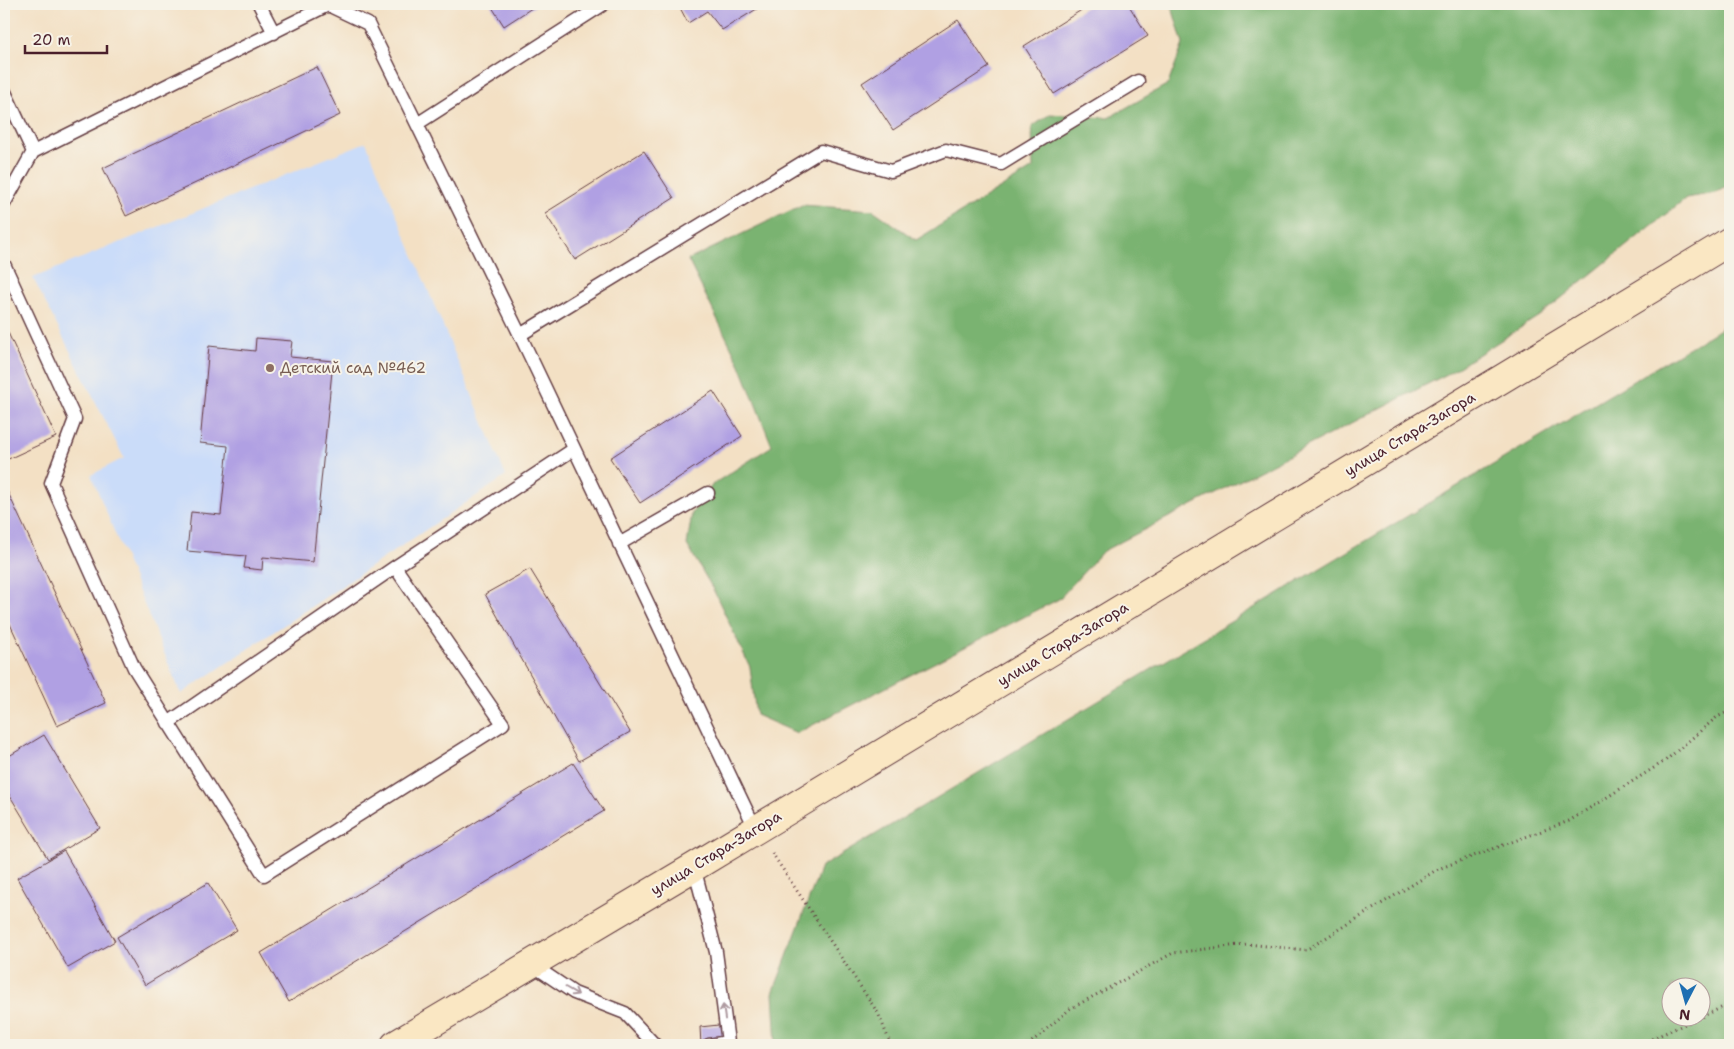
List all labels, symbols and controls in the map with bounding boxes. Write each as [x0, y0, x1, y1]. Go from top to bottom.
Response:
scale bar [25, 22, 108, 54]
text: 20 m [32, 30, 71, 50]
place label: Детский сад №462 [280, 358, 426, 378]
marker: Детский сад №462 [264, 362, 276, 374]
street label: улица Стара-Загора [1341, 387, 1480, 481]
street label: улица Стара-Загора [994, 597, 1133, 691]
street label: улица Стара-Загора [647, 806, 786, 900]
north arrow [1662, 976, 1712, 1026]
one-way arrow [565, 986, 579, 996]
one-way arrow [719, 1005, 729, 1021]
text: N [1678, 1005, 1691, 1024]

